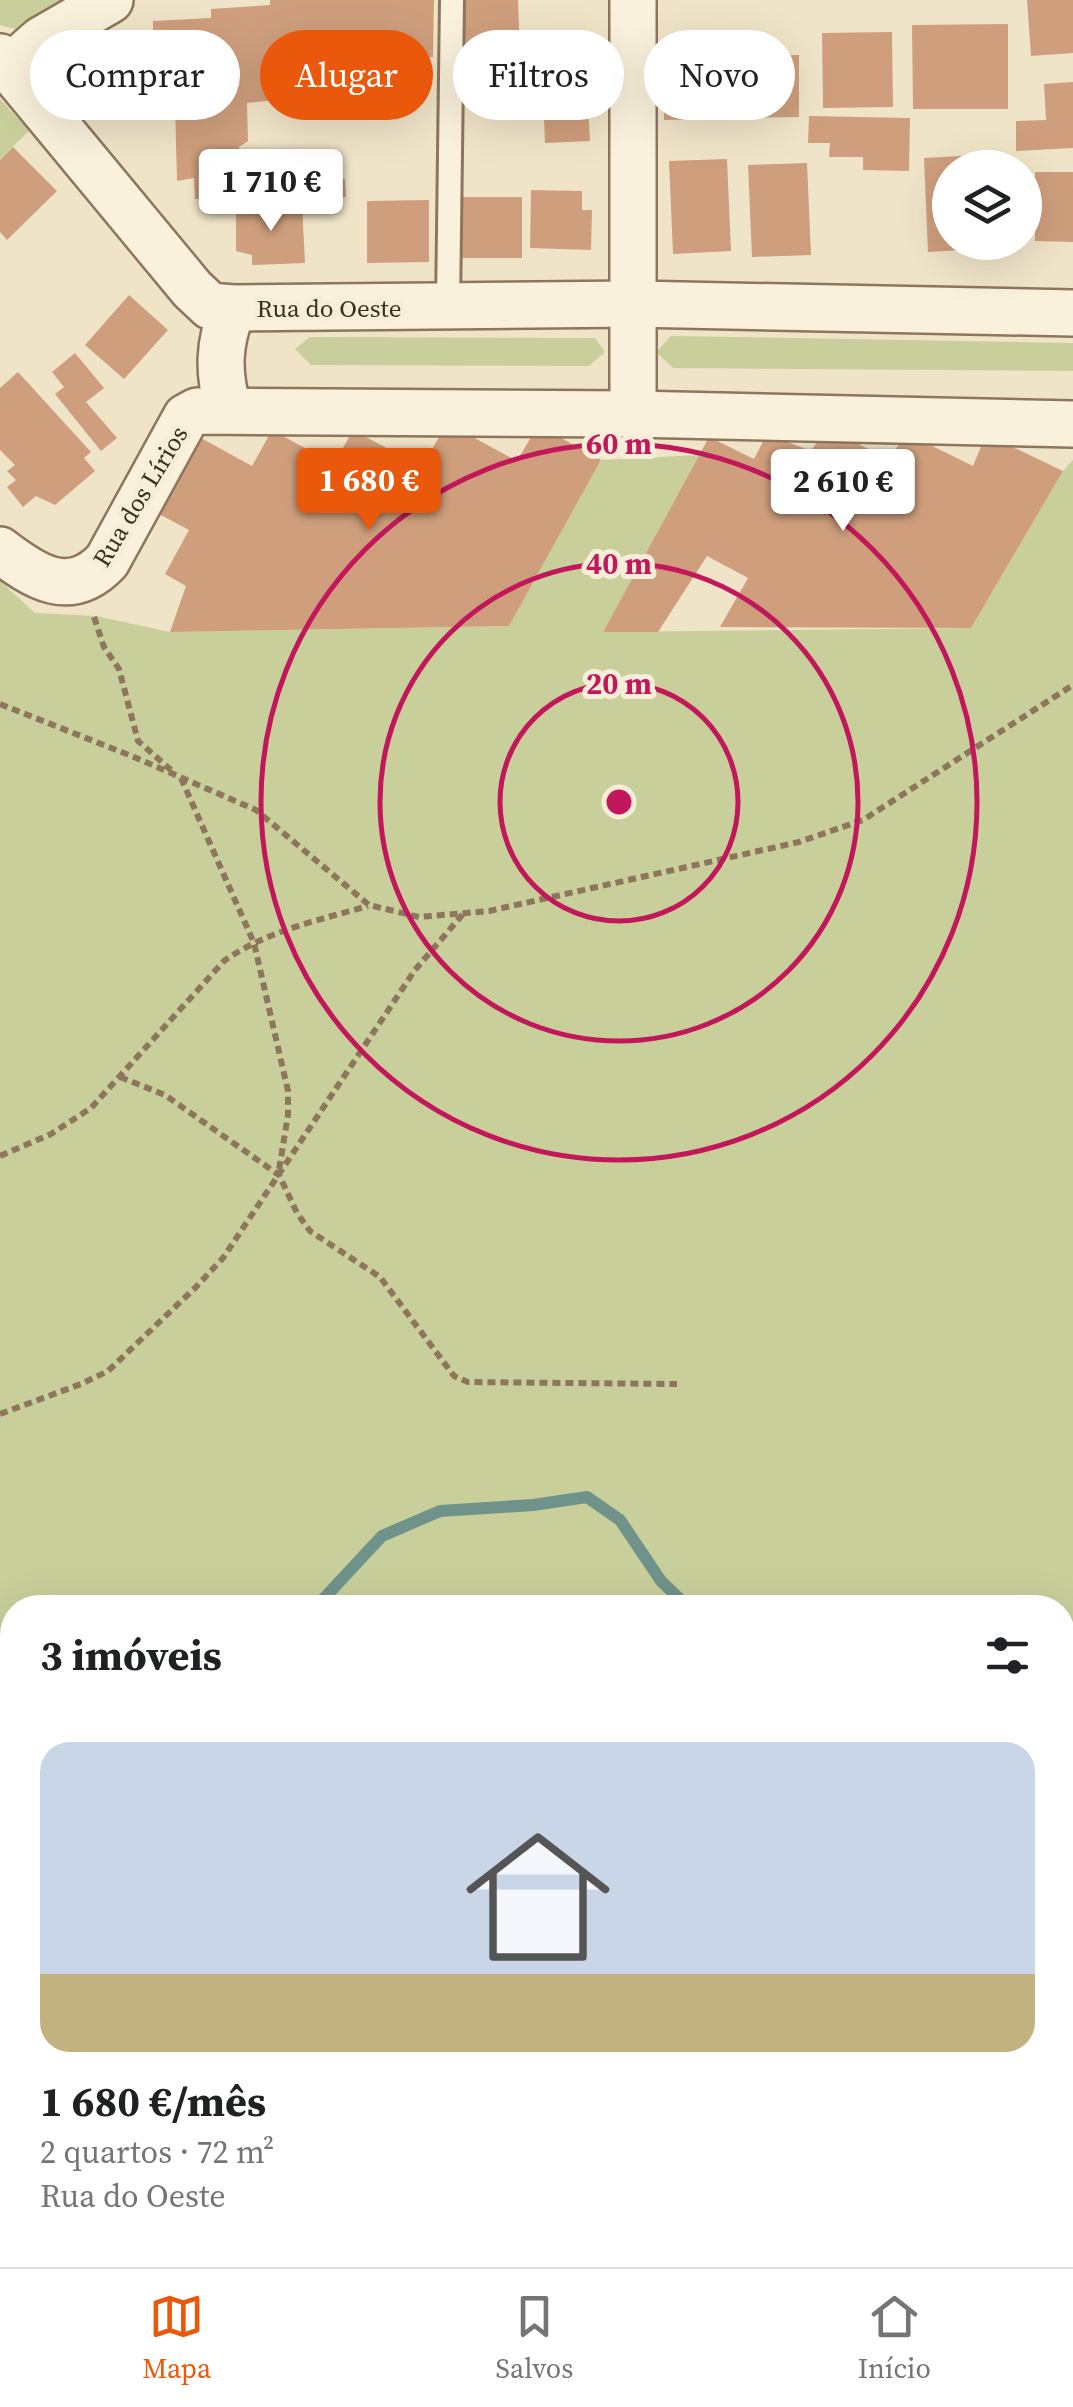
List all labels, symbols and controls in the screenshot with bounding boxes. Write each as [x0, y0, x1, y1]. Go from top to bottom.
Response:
chip: Comprar [30, 30, 240, 120]
chip: Alugar [260, 30, 433, 120]
chip: Filtros [453, 30, 624, 120]
chip: Novo [644, 30, 795, 120]
pin: 1 710 € [179, 149, 363, 234]
map controls [932, 150, 1042, 260]
button: layers [932, 150, 1042, 260]
text: 1 710 € [221, 159, 321, 203]
street label: Rua do Oeste [256, 291, 402, 325]
street label: Rua dos Lírios [85, 419, 195, 573]
text: 60 m [586, 423, 652, 464]
pin: 1 680 € [277, 448, 461, 533]
pin: 2 610 € [751, 449, 935, 534]
text: 1 680 € [319, 458, 419, 502]
text: 2 610 € [793, 459, 893, 503]
text: 40 m [586, 543, 652, 584]
text: 20 m [586, 663, 652, 704]
centre of rings [601, 784, 637, 820]
text: 3 imóveis [40, 1626, 222, 1684]
icon: filters [980, 1628, 1035, 1683]
icon: home [448, 1807, 628, 1987]
text: 1 680 €/mês [40, 2072, 266, 2130]
text: 2 quartos · 72 m² [40, 2130, 274, 2174]
text: Rua do Oeste [40, 2174, 226, 2218]
tab: Mapa [142, 2289, 211, 2387]
tab: Salvos [496, 2289, 573, 2387]
tab: Início [858, 2289, 931, 2387]

